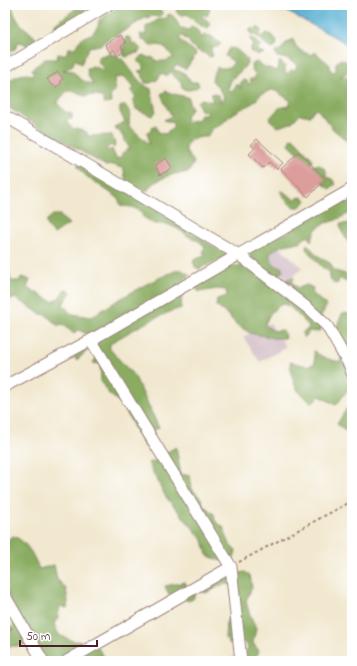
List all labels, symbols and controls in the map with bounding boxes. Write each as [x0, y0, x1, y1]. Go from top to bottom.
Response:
scale bar [20, 622, 97, 648]
text: 50 m [26, 628, 50, 646]

